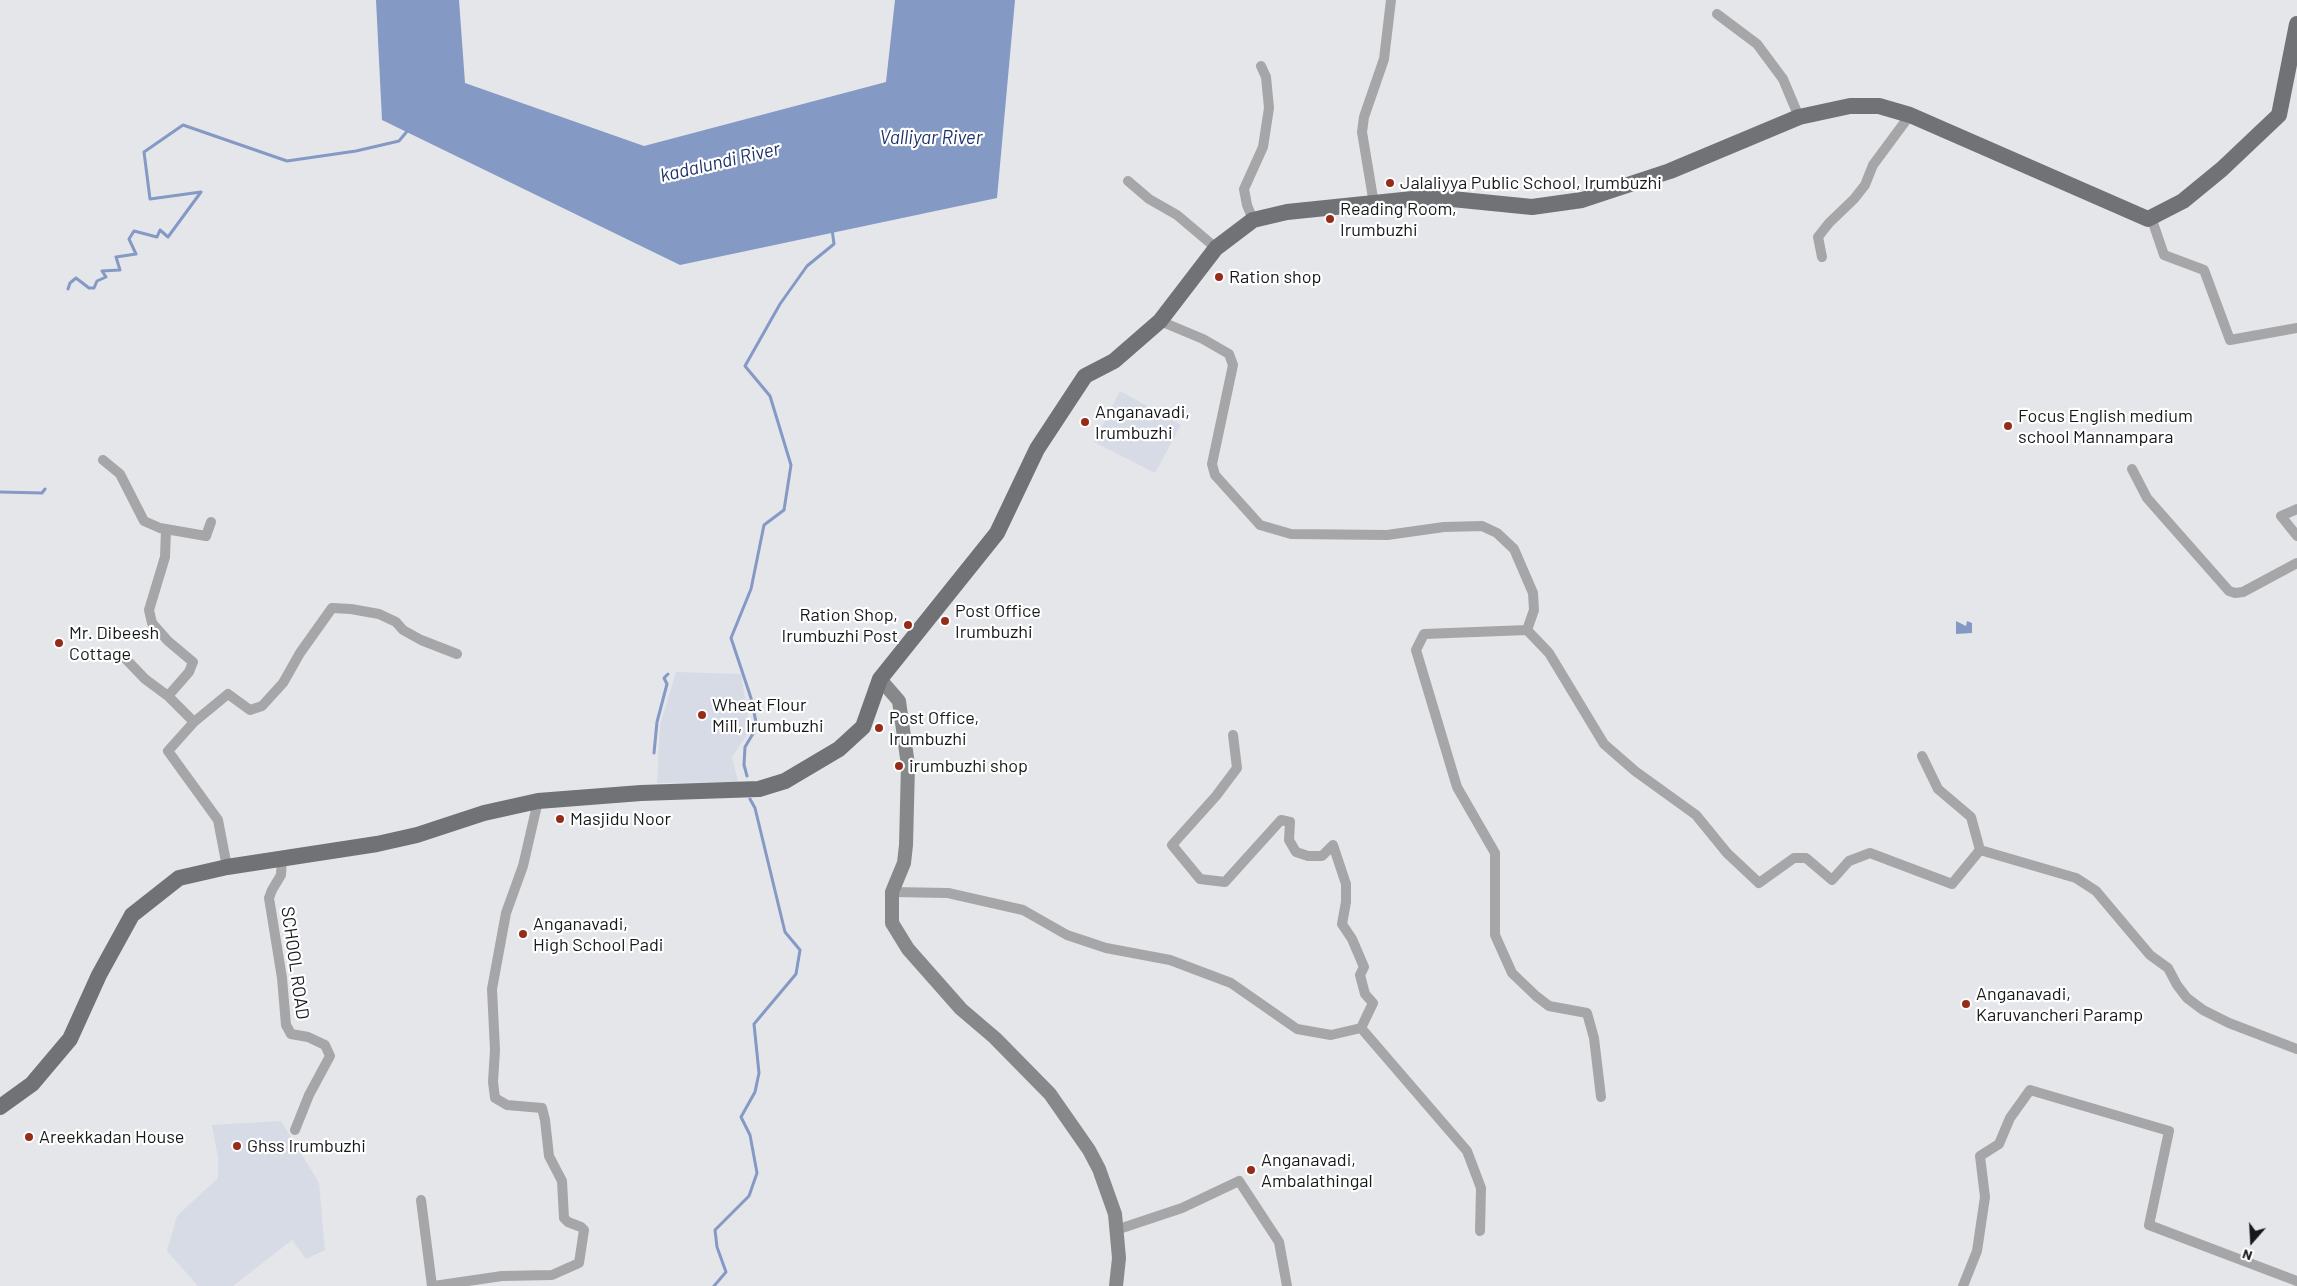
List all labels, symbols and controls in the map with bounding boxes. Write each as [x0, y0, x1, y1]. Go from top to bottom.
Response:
water label: Valliyar River [880, 127, 982, 149]
water label: kadalundi River [658, 137, 782, 187]
place label: Jalaliyya Public School, Irumbuzhi [1400, 172, 1662, 194]
marker: Jalaliyya Public School, Irumbuzhi [1384, 177, 1396, 189]
place label: Reading Room, Irumbuzhi [1340, 198, 1457, 240]
marker: Reading Room, Irumbuzhi [1324, 213, 1336, 225]
place label: Ration shop [1229, 266, 1321, 288]
marker: Ration shop [1213, 271, 1225, 283]
place label: Anganavadi, Irumbuzhi [1095, 401, 1190, 444]
place label: Focus English medium school Mannampara [2018, 405, 2193, 448]
marker: Anganavadi, Irumbuzhi [1079, 416, 1091, 428]
marker: Focus English medium school Mannampara [2002, 420, 2014, 432]
place label: Post Office Irumbuzhi [955, 600, 1041, 642]
place label: Ration Shop, Irumbuzhi Post [782, 604, 898, 646]
marker: Post Office Irumbuzhi [939, 615, 951, 627]
marker: Ration Shop, Irumbuzhi Post [902, 619, 914, 631]
place label: Mr. Dibeesh Cottage [69, 622, 159, 664]
marker: Mr. Dibeesh Cottage [53, 637, 65, 649]
place label: Wheat Flour Mill, Irumbuzhi [712, 694, 824, 736]
place label: Post Office, Irumbuzhi [889, 707, 979, 750]
marker: Wheat Flour Mill, Irumbuzhi [696, 709, 708, 721]
marker: Post Office, Irumbuzhi [873, 722, 885, 734]
place label: irumbuzhi shop [909, 755, 1028, 777]
marker: irumbuzhi shop [893, 760, 905, 772]
place label: Masjidu Noor [570, 808, 671, 830]
marker: Masjidu Noor [554, 813, 566, 825]
street label: SCHOOL ROAD [276, 905, 314, 1021]
place label: Anganavadi, High School Padi [533, 913, 663, 956]
marker: Anganavadi, High School Padi [517, 928, 529, 940]
place label: Anganavadi, Karuvancheri Paramp [1976, 983, 2143, 1026]
marker: Anganavadi, Karuvancheri Paramp [1960, 998, 1972, 1010]
place label: Areekkadan House [39, 1126, 184, 1148]
marker: Areekkadan House [23, 1131, 35, 1143]
place label: Ghss Irumbuzhi [247, 1135, 366, 1157]
marker: Ghss Irumbuzhi [231, 1140, 243, 1152]
place label: Anganavadi, Ambalathingal [1261, 1149, 1373, 1192]
marker: Anganavadi, Ambalathingal [1245, 1164, 1257, 1176]
north arrow [2227, 1216, 2277, 1266]
text: N [2240, 1246, 2254, 1265]

